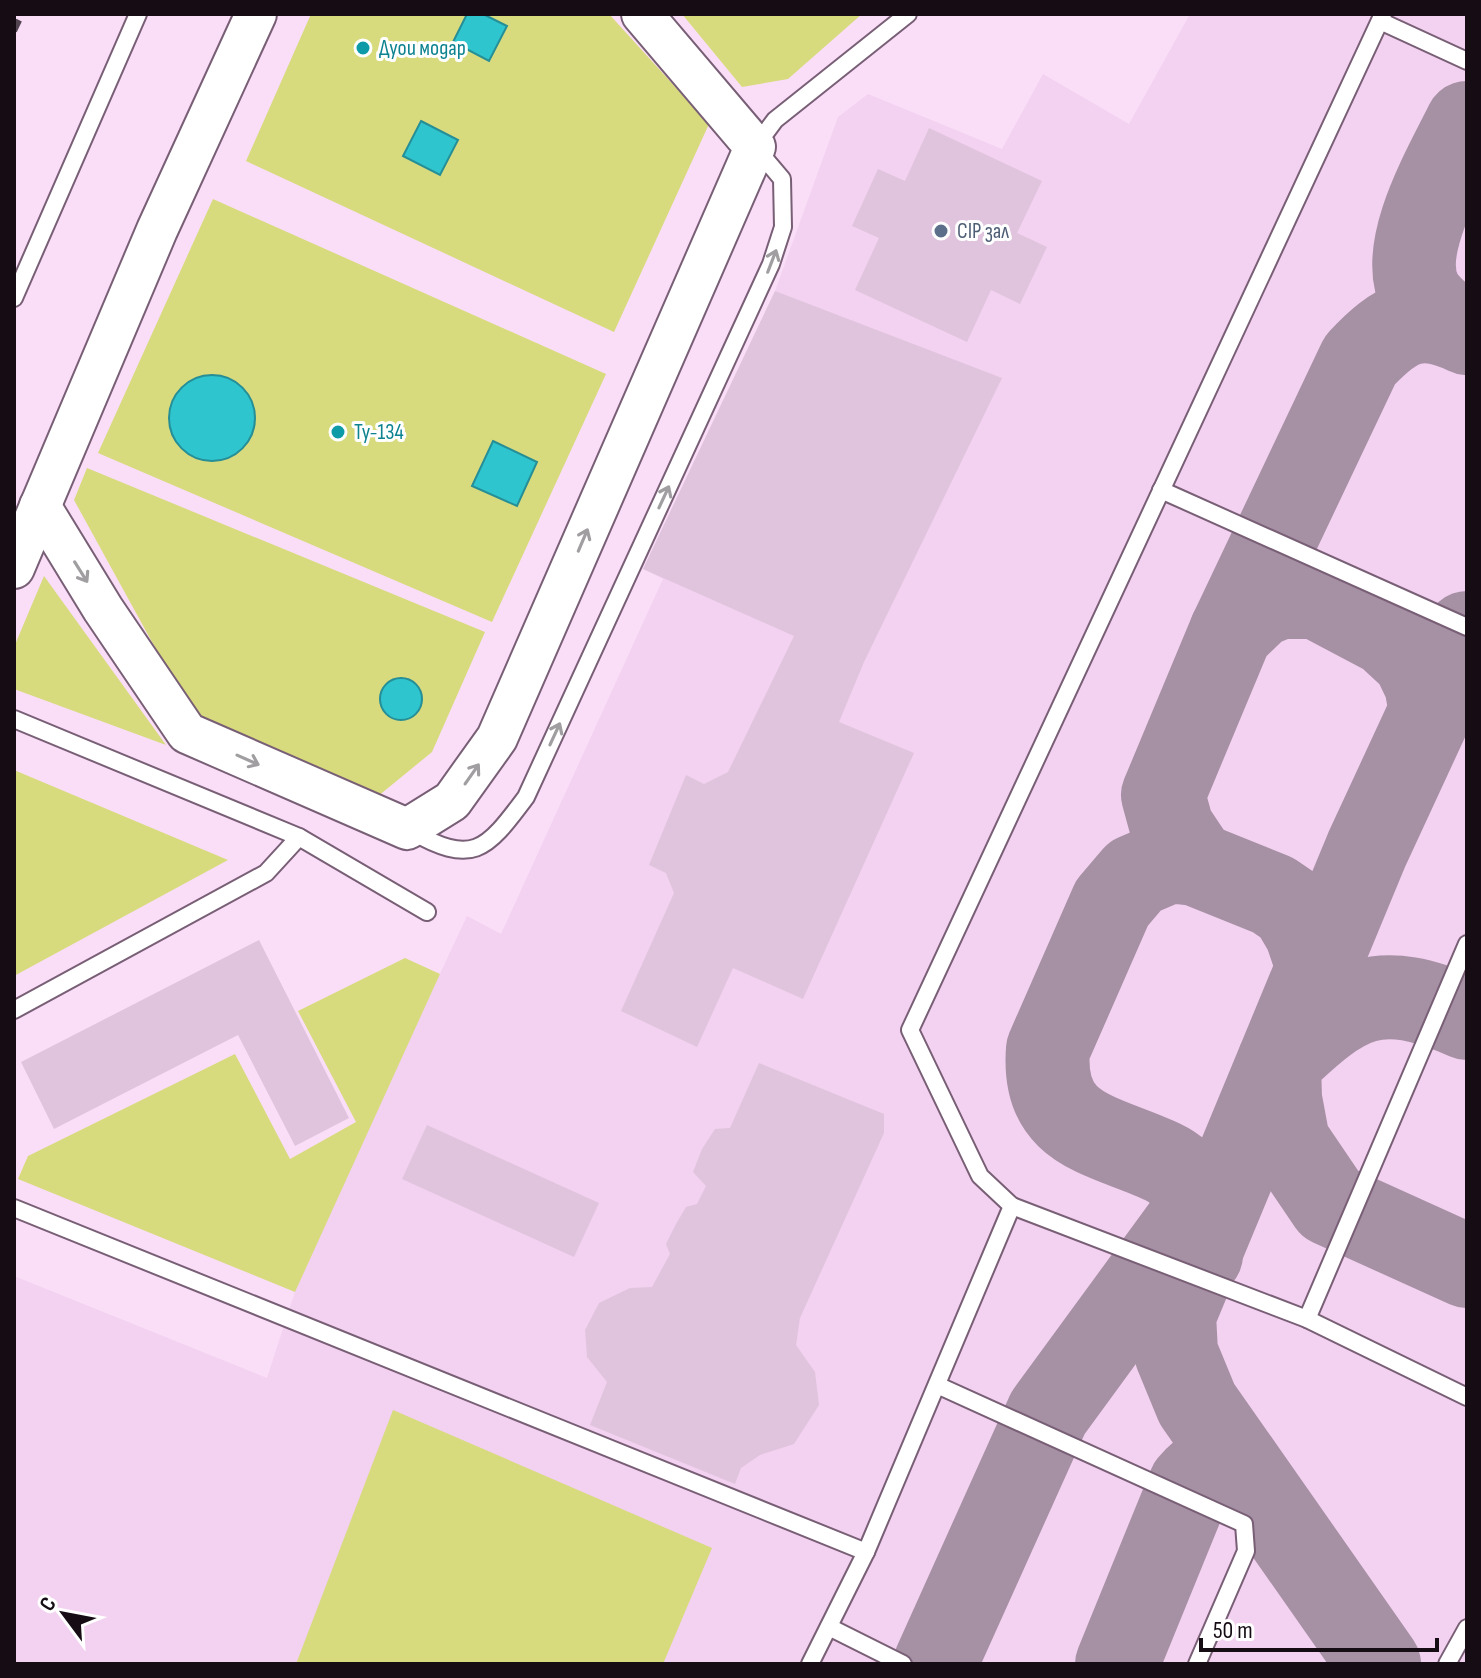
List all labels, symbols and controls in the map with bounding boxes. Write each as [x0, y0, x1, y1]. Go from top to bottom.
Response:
place label: Дуои модар [379, 35, 466, 62]
marker: Дуои модар [354, 39, 372, 57]
place label: CIP зал [957, 218, 1009, 245]
marker: CIP зал [932, 222, 950, 240]
one-way arrow [765, 249, 780, 274]
place label: Ту-134 [354, 419, 404, 446]
marker: Ту-134 [329, 423, 347, 441]
one-way arrow [657, 486, 672, 510]
one-way arrow [577, 528, 592, 552]
one-way arrow [73, 560, 89, 583]
one-way arrow [549, 722, 564, 746]
one-way arrow [235, 754, 260, 769]
one-way arrow [464, 763, 480, 785]
north arrow [24, 1574, 104, 1654]
text: С [34, 1592, 63, 1616]
scale bar [1201, 1602, 1437, 1652]
text: 50 m [1213, 1616, 1253, 1645]

